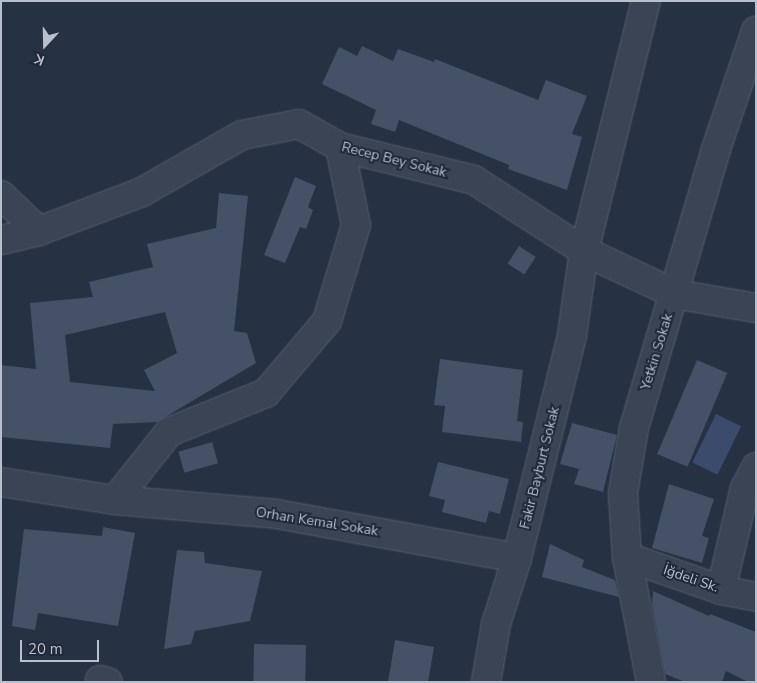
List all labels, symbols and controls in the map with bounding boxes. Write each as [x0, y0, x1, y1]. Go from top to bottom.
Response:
north arrow [20, 20, 70, 70]
text: K [32, 49, 47, 70]
street label: Recep Bey Sokak [340, 139, 448, 181]
street label: Yetkin Sokak [637, 312, 677, 392]
street label: Fakir Bayburt Sokak [517, 405, 563, 531]
street label: Orhan Kemal Sokak [255, 504, 379, 540]
street label: İğdeli Sk. [661, 562, 721, 596]
scale bar [22, 630, 101, 662]
text: 20 m [28, 639, 63, 659]

